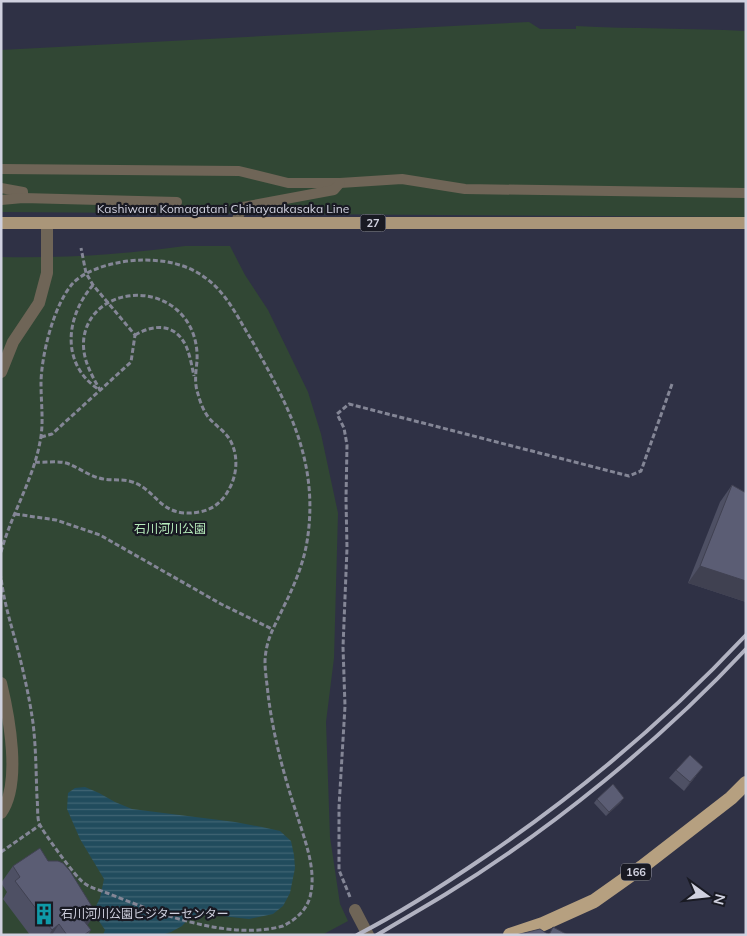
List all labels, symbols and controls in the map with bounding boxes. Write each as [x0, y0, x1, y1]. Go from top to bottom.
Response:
street label: Kashiwara Komagatani Chihayaakasaka Line [97, 201, 349, 216]
road number: 27 [360, 214, 386, 232]
park label: 石川河川公園 [134, 521, 206, 536]
road number: 166 [621, 864, 651, 880]
north arrow [682, 871, 732, 921]
text: N [709, 892, 730, 907]
building icon: 石川河川公園ビジターセンター [31, 901, 57, 927]
place label: 石川河川公園ビジターセンター [61, 906, 229, 921]

